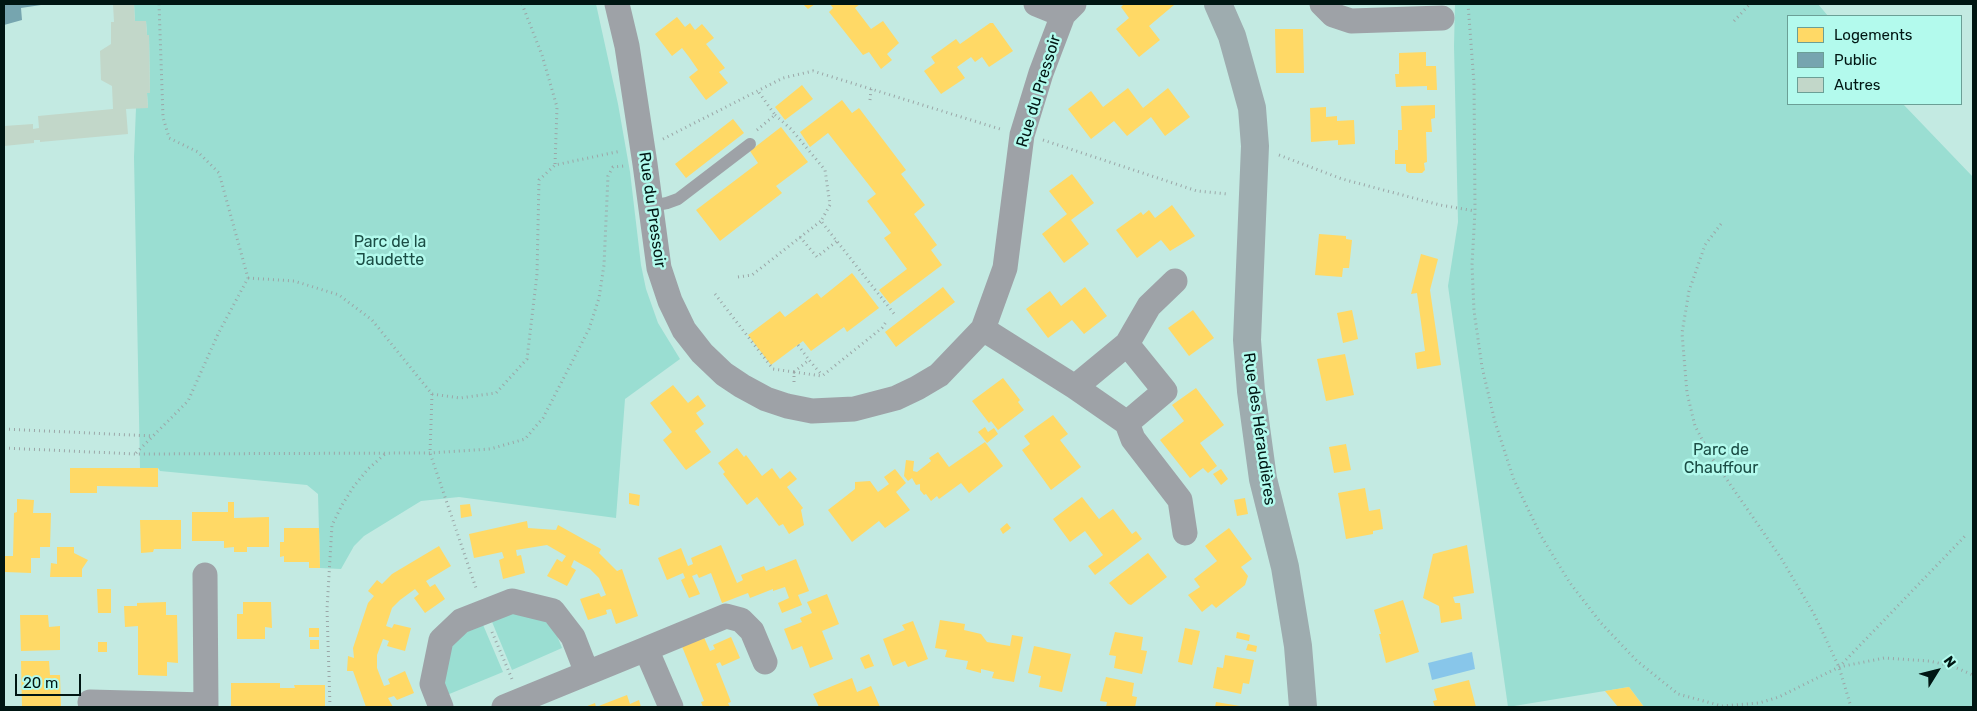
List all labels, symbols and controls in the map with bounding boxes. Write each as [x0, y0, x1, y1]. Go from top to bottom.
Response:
legend [1787, 15, 1962, 105]
text: Logements [1834, 26, 1912, 44]
street label: Rue du Pressoir [1013, 32, 1065, 150]
text: Public [1834, 51, 1877, 69]
text: Autres [1834, 76, 1880, 94]
street label: Rue du Pressoir [634, 151, 670, 269]
park label: Parc de la Jaudette [354, 232, 426, 270]
street label: Rue des Héraudières [1239, 352, 1279, 506]
park label: Parc de Chauffour [1684, 440, 1758, 478]
north arrow [1912, 646, 1962, 696]
text: N [1940, 653, 1959, 671]
scale bar [18, 664, 84, 696]
text: 20 m [23, 674, 58, 692]

